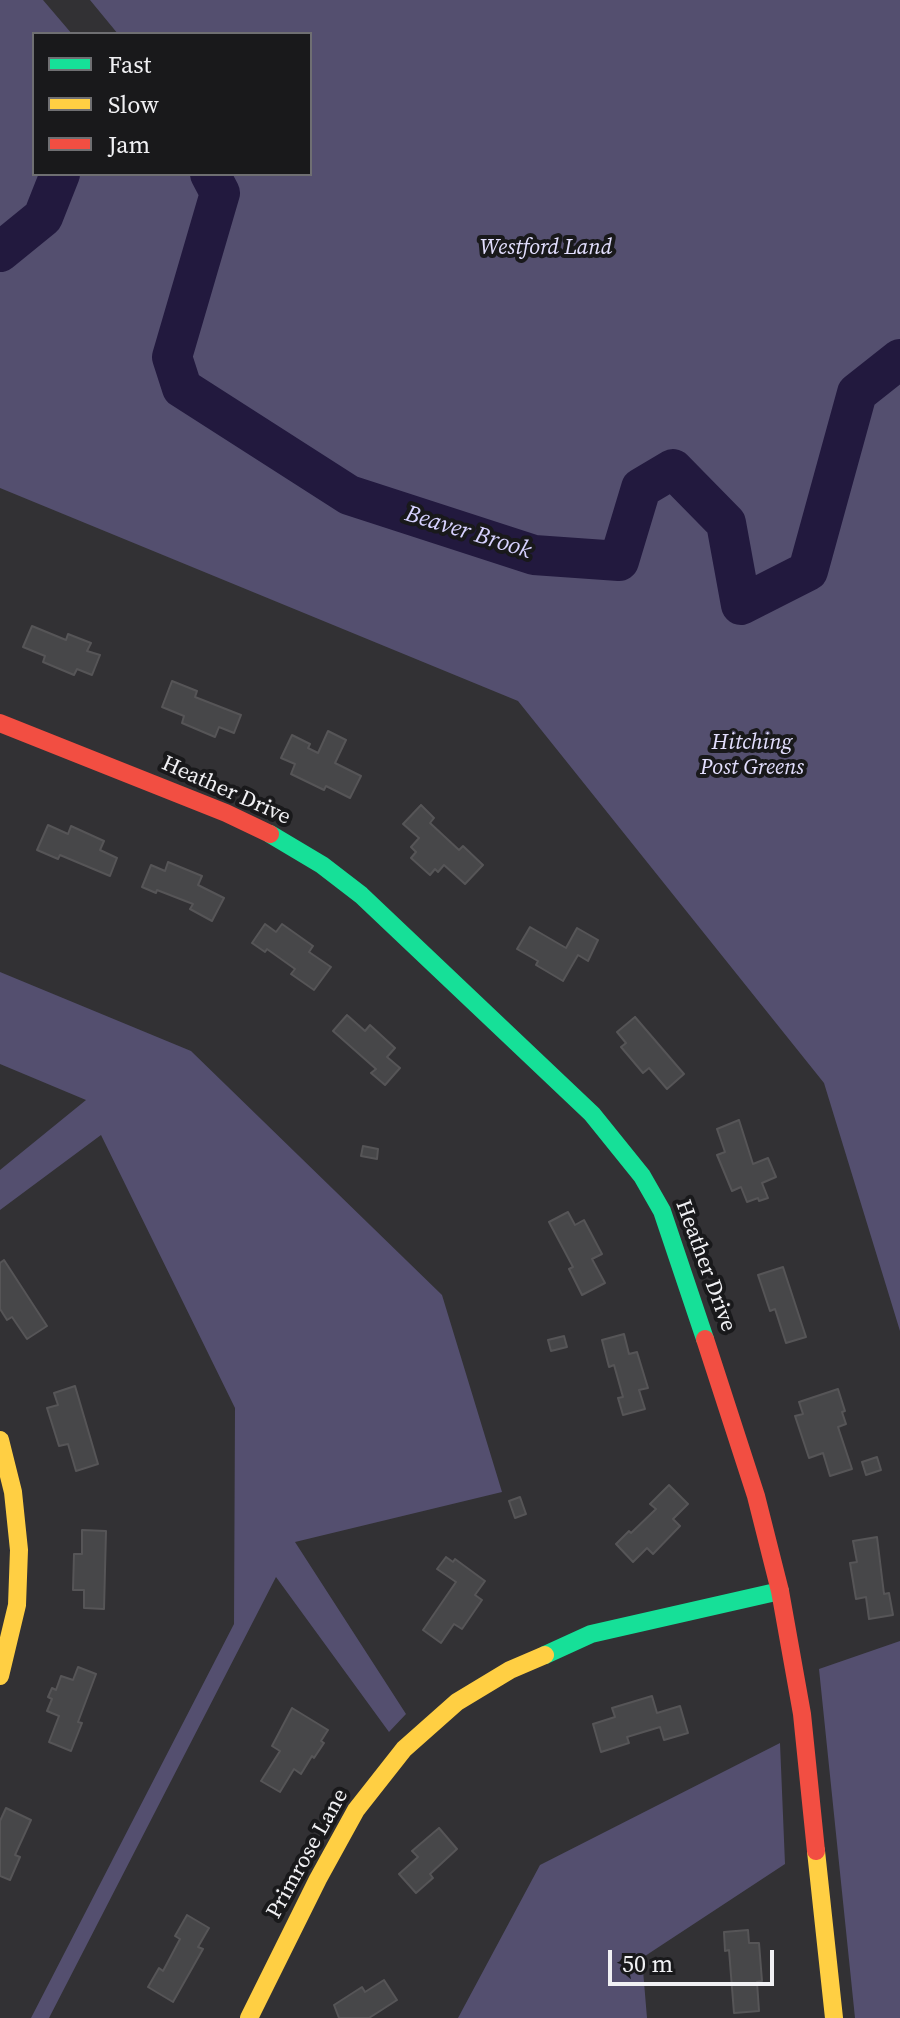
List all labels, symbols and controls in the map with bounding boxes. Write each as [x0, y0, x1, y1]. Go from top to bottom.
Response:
legend [32, 32, 312, 176]
text: Fast [108, 48, 151, 81]
text: Slow [108, 88, 159, 121]
text: Jam [108, 128, 150, 161]
park label: Westford Land [480, 235, 612, 261]
water label: Beaver Brook [401, 500, 535, 566]
park label: Hitching Post Greens [700, 730, 804, 782]
street label: Heather Drive [158, 751, 294, 831]
street label: Heather Drive [669, 1197, 741, 1335]
street label: Primrose Lane [261, 1785, 355, 1923]
scale bar [612, 1934, 778, 1984]
text: 50 m [622, 1947, 673, 1980]

